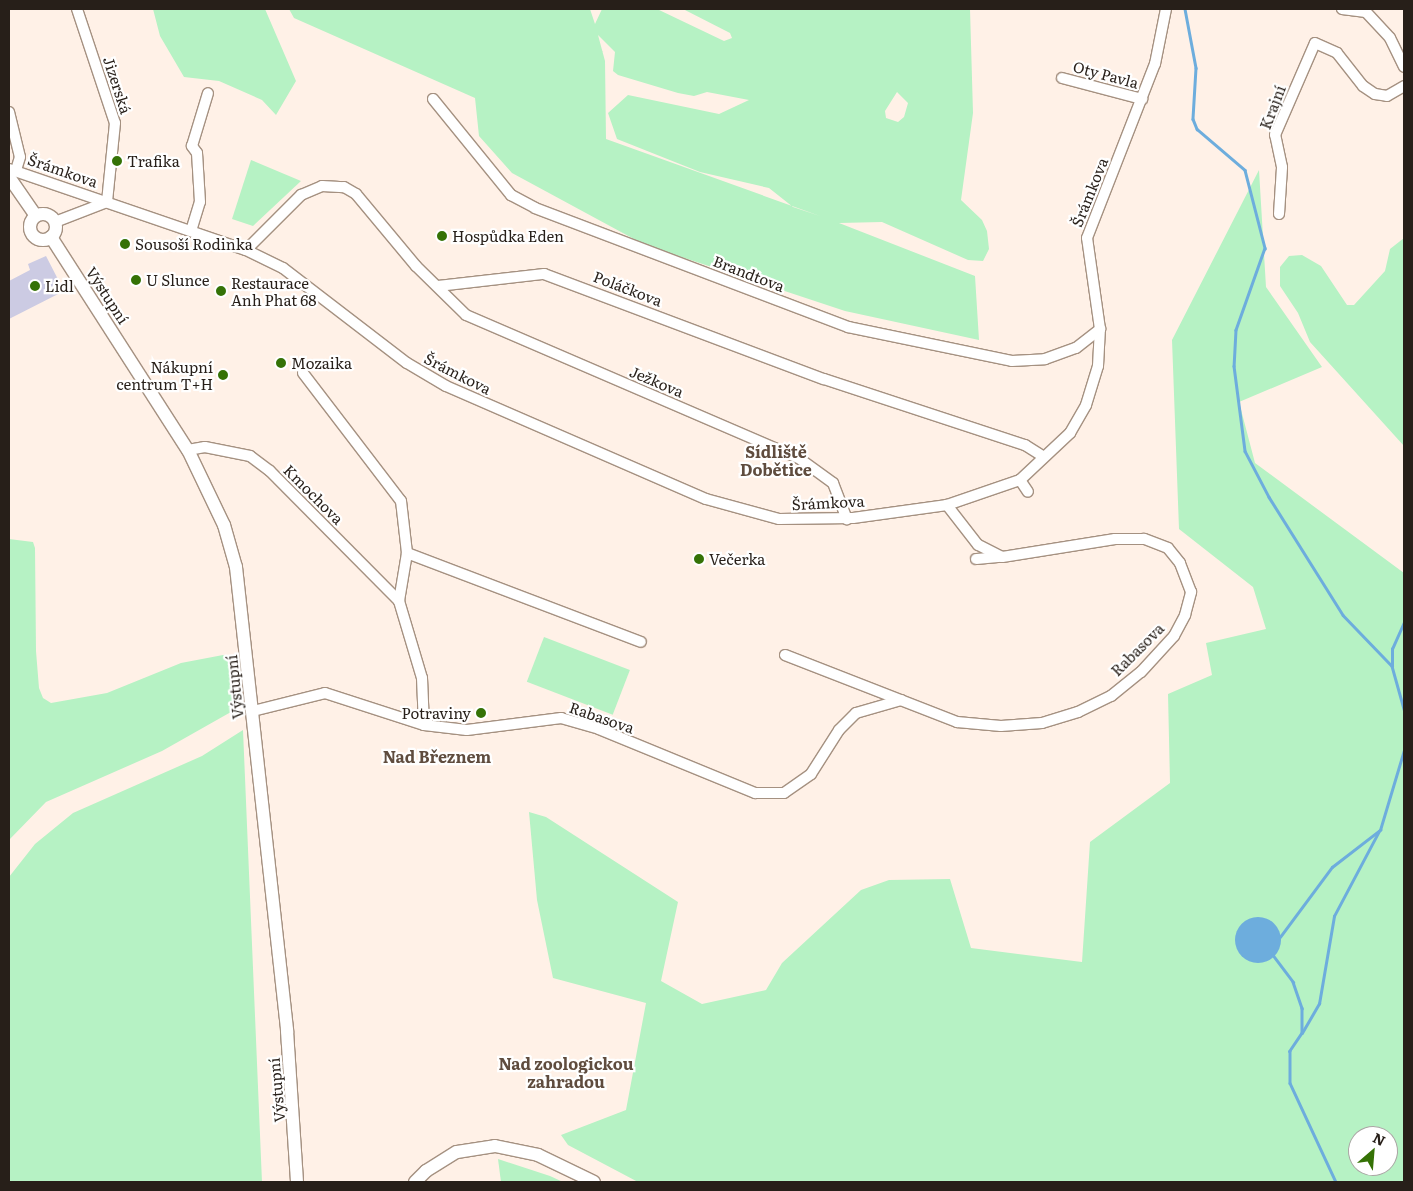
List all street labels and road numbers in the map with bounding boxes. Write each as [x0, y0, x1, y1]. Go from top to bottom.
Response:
street label: Jizerská [100, 54, 136, 116]
street label: Oty Pavla [1071, 57, 1141, 91]
street label: Krajní [1255, 82, 1289, 132]
street label: Šrámkova [26, 150, 100, 190]
street label: Šrámkova [1067, 155, 1111, 229]
street label: Brandtova [711, 251, 787, 295]
street label: Výstupní [83, 263, 133, 327]
street label: Poláčkova [591, 267, 665, 309]
street label: Šrámkova [421, 348, 495, 398]
street label: Ježkova [627, 362, 687, 400]
street label: Kmochova [280, 460, 348, 528]
street label: Šrámkova [791, 491, 865, 513]
street label: Rabasova [1107, 619, 1167, 679]
street label: Výstupní [222, 654, 246, 720]
street label: Rabasova [567, 698, 637, 736]
street label: Výstupní [264, 1057, 288, 1123]

